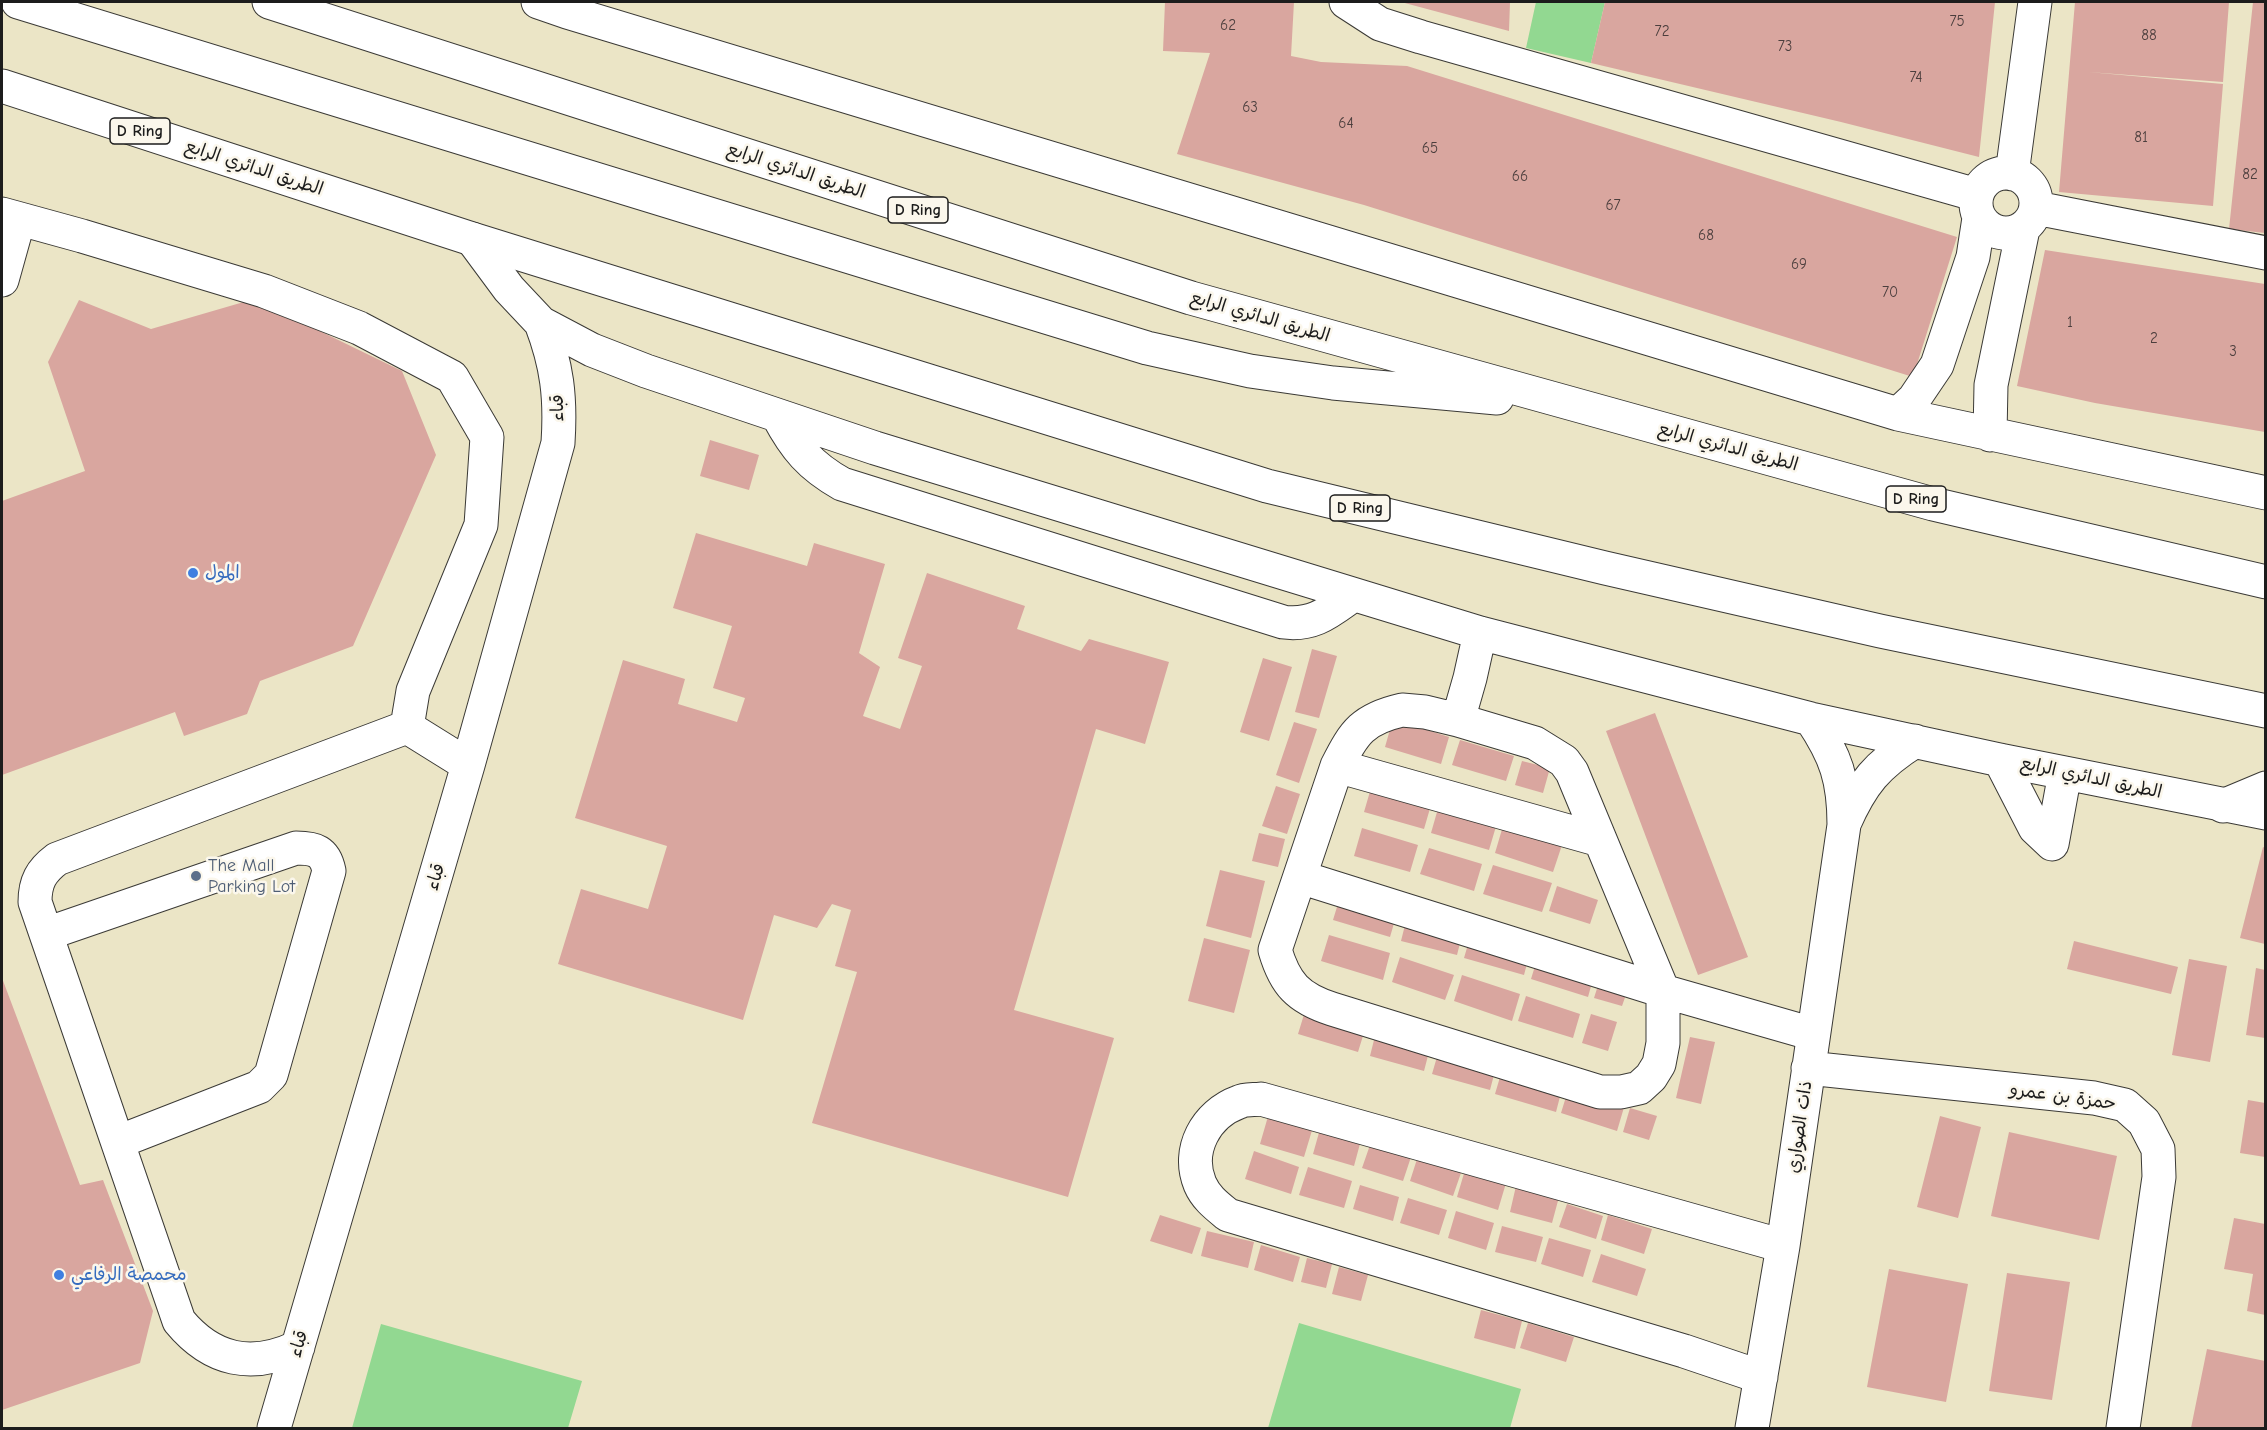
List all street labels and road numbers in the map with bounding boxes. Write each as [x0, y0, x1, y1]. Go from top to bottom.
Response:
road number: D Ring [110, 118, 170, 144]
street label: الطريق الدائري الرابع [182, 135, 326, 201]
street label: الطريق الدائري الرابع [724, 138, 868, 204]
road number: D Ring [888, 197, 948, 223]
street label: الطريق الدائري الرابع [1188, 287, 1332, 347]
street label: قباء [547, 394, 569, 422]
street label: الطريق الدائري الرابع [1656, 418, 1800, 476]
road number: D Ring [1886, 486, 1946, 512]
road number: D Ring [1330, 495, 1390, 521]
street label: الطريق الدائري الرابع [2018, 752, 2164, 804]
street label: قباء [422, 861, 450, 893]
street label: ذات الصواري [1783, 1079, 1817, 1175]
street label: حمزة بن عمرو [2008, 1079, 2118, 1115]
street label: قباء [285, 1328, 313, 1360]

